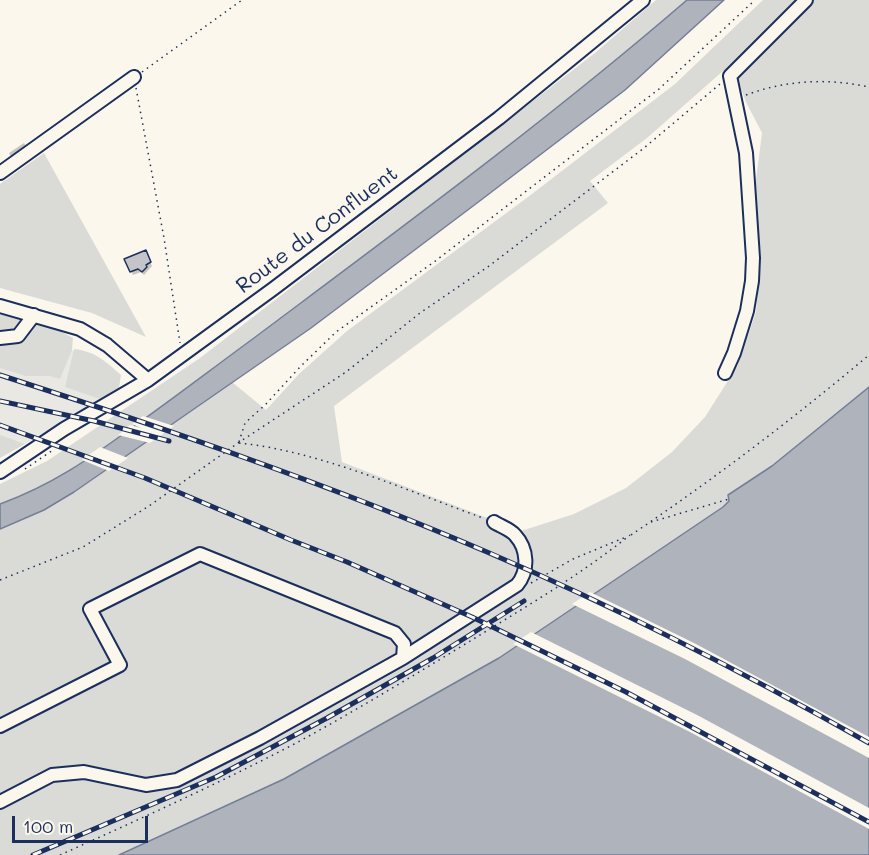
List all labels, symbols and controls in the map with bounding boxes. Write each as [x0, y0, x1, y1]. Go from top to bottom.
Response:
street label: Route du Confluent [231, 161, 403, 299]
scale bar [15, 804, 152, 842]
text: 100 m [23, 814, 73, 838]

